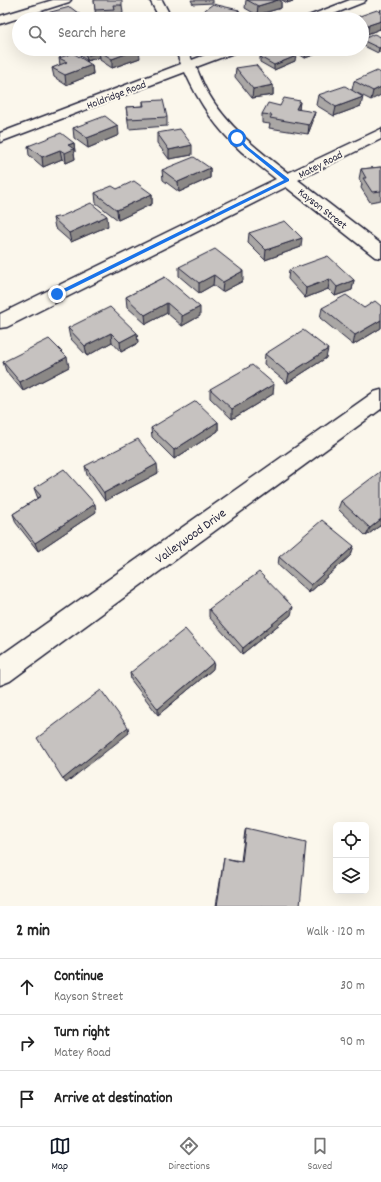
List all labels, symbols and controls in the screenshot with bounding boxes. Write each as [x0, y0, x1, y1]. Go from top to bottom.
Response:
search box [12, 12, 369, 56]
icon: search [26, 23, 48, 45]
text: Search here [58, 23, 126, 45]
street label: Holdridge Road [85, 77, 149, 115]
route start [228, 129, 246, 147]
street label: Matey Road [296, 148, 346, 184]
street label: Kayson Street [294, 185, 350, 234]
route end [48, 285, 66, 303]
street label: Valleywood Drive [152, 505, 231, 569]
map controls [333, 822, 369, 894]
button: locate [333, 822, 369, 858]
button: layers [333, 858, 369, 894]
text: 2 min [16, 920, 50, 944]
text: Walk · 120 m [307, 923, 365, 942]
text: Continue [54, 966, 103, 988]
icon: ahead [16, 976, 38, 998]
text: 30 m [340, 977, 365, 996]
text: Kayson Street [54, 988, 123, 1007]
text: Turn right [54, 1022, 110, 1044]
icon: right [16, 1032, 38, 1054]
text: 90 m [340, 1033, 365, 1052]
text: Matey Road [54, 1044, 111, 1063]
icon: arrive [16, 1088, 38, 1110]
text: Arrive at destination [54, 1088, 172, 1110]
tab: Map [49, 1135, 71, 1175]
tab: Directions [168, 1135, 210, 1175]
tab: Saved [308, 1135, 332, 1175]

